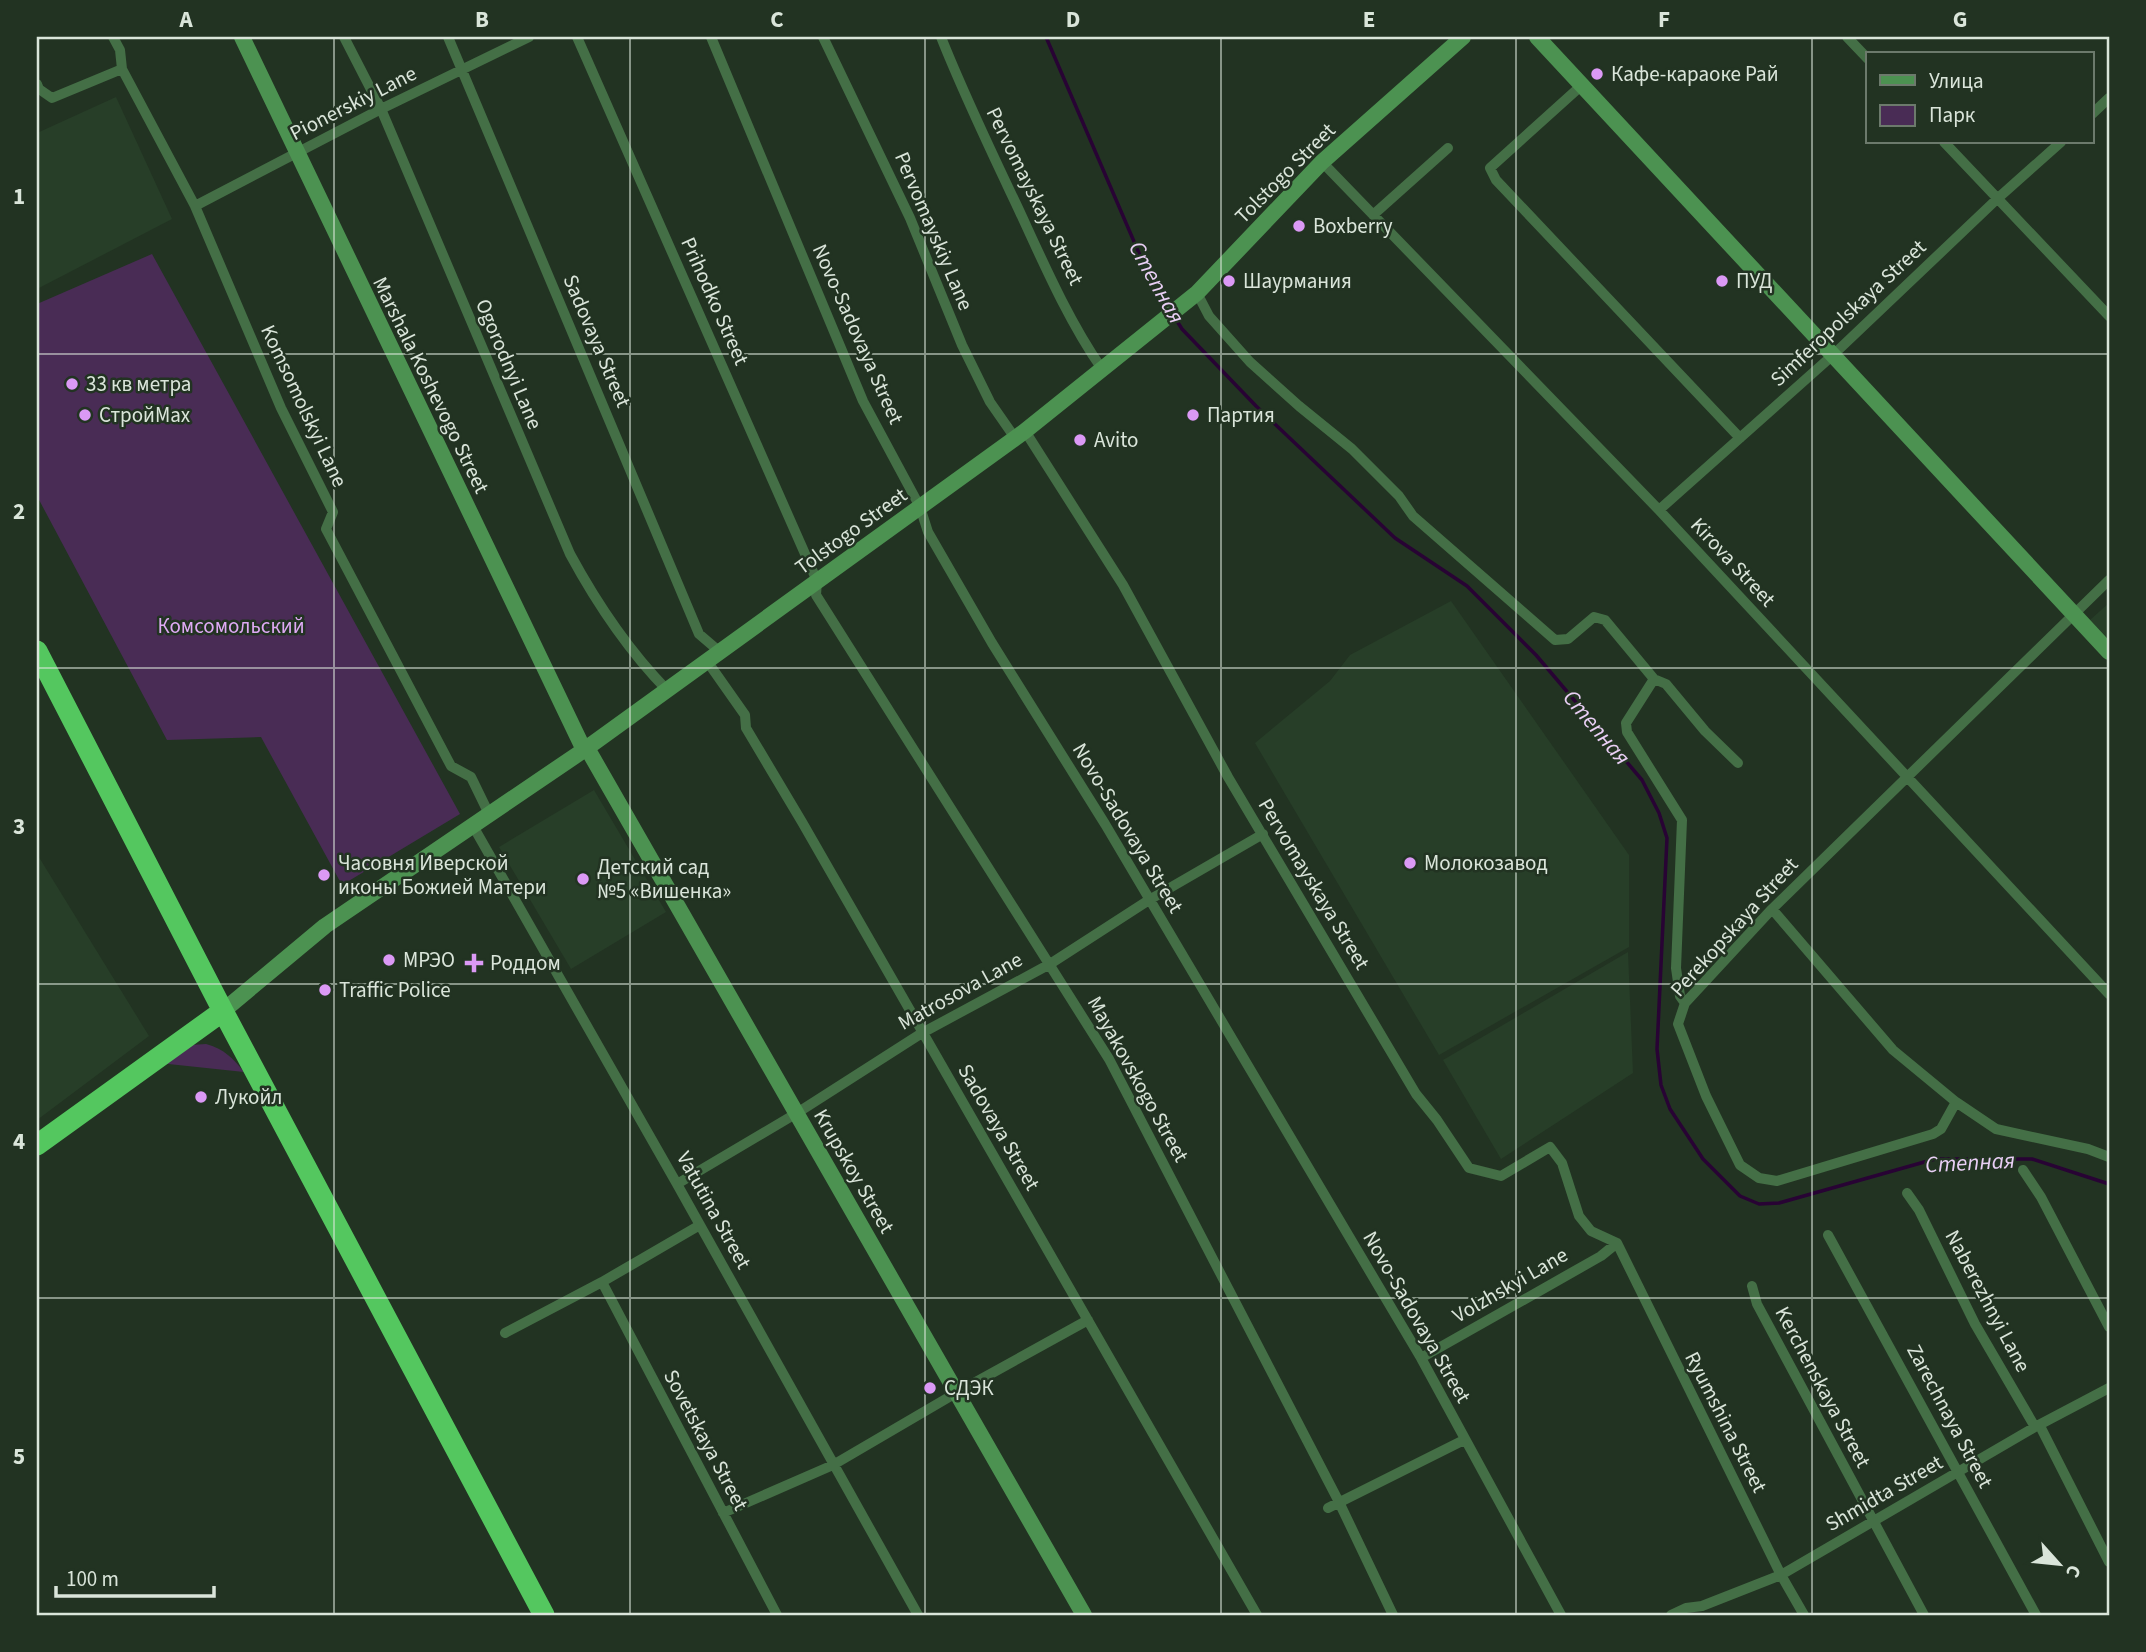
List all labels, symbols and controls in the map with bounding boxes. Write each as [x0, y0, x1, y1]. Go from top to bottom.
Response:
text: A [178, 3, 193, 36]
text: B [475, 3, 489, 36]
text: C [770, 3, 784, 36]
text: D [1066, 3, 1080, 36]
text: E [1363, 3, 1375, 36]
text: F [1658, 3, 1670, 36]
text: G [1953, 3, 1967, 36]
legend [1866, 52, 2094, 144]
street label: Pionerskiy Lane [284, 58, 422, 148]
place label: Кафе-караоке Рай [1611, 59, 1779, 89]
marker: Кафе-караоке Рай [1589, 66, 1605, 82]
text: Улица [1929, 66, 1984, 96]
text: Парк [1929, 100, 1976, 130]
street label: Pervomayskaya Street [979, 102, 1091, 290]
street label: Tolstogo Street [1228, 116, 1342, 230]
street label: Pervomayskiy Lane [887, 147, 981, 315]
text: 1 [13, 180, 25, 213]
place label: Boxberry [1313, 211, 1393, 241]
marker: Boxberry [1291, 218, 1307, 234]
street label: Prihodko Street [673, 232, 757, 370]
street label: Simferopolskaya Street [1763, 233, 1933, 393]
water label: Степная [1120, 235, 1193, 330]
street label: Novo-Sadovaya Street [805, 239, 911, 429]
place label: Шаурмания [1243, 266, 1352, 296]
place label: ПУД [1736, 266, 1772, 296]
street label: Sadovaya Street [556, 270, 638, 412]
street label: Marshala Koshevogo Street [365, 272, 497, 498]
marker: Шаурмания [1221, 273, 1237, 289]
marker: ПУД [1714, 273, 1730, 289]
street label: Ogorodnyi Lane [468, 294, 550, 434]
street label: Komsomolskyi Lane [253, 320, 355, 492]
place label: 33 кв метра [86, 369, 191, 399]
marker: 33 кв метра [64, 376, 80, 392]
place label: СтройMax [99, 400, 191, 430]
place label: Партия [1207, 400, 1275, 430]
marker: СтройMax [77, 407, 93, 423]
marker: Партия [1185, 407, 1201, 423]
place label: Avito [1094, 425, 1138, 455]
marker: Avito [1072, 432, 1088, 448]
street label: Tolstogo Street [789, 480, 913, 582]
text: 2 [13, 495, 25, 528]
street label: Kirova Street [1684, 511, 1782, 613]
park label: Комсомольский [157, 611, 305, 641]
water label: Степная [1555, 682, 1638, 772]
street label: Novo-Sadovaya Street [1065, 737, 1191, 919]
street label: Pervomayskaya Street [1251, 793, 1377, 975]
text: 3 [13, 810, 25, 843]
place label: Часовня Иверской иконы Божией Матери [338, 848, 547, 902]
place label: Молокозавод [1424, 848, 1548, 878]
street label: Perekopskaya Street [1663, 851, 1805, 1003]
place label: Детский сад №5 «Вишенка» [597, 852, 731, 906]
marker: Молокозавод [1402, 855, 1418, 871]
marker: Часовня Иверской иконы Божией Матери [316, 867, 332, 883]
marker: Детский сад №5 «Вишенка» [575, 871, 591, 887]
street label: Matrosova Lane [892, 944, 1028, 1038]
place label: МРЭО [403, 945, 455, 975]
place label: Роддом [490, 948, 561, 978]
marker: МРЭО [381, 952, 397, 968]
marker: Роддом [464, 953, 484, 973]
place label: Traffic Police [339, 975, 451, 1005]
marker: Traffic Police [317, 982, 333, 998]
street label: Mayakovskogo Street [1080, 991, 1196, 1167]
street label: Sadovaya Street [951, 1058, 1047, 1196]
place label: Лукойл [215, 1082, 282, 1112]
marker: Лукойл [193, 1089, 209, 1105]
street label: Krupskoy Street [806, 1103, 902, 1239]
text: 4 [13, 1125, 25, 1158]
water label: Степная [1924, 1144, 2016, 1181]
street label: Vatutina Street [669, 1146, 759, 1274]
street label: Naberezhnyi Lane [1938, 1224, 2038, 1378]
street label: Novo-Sadovaya Street [1356, 1226, 1478, 1408]
street label: Volzhskyi Lane [1447, 1240, 1573, 1330]
street label: Kerchenskaya Street [1768, 1301, 1878, 1473]
street label: Zarechnaya Street [1899, 1339, 2001, 1493]
street label: Ryumshina Street [1677, 1346, 1775, 1498]
street label: Sovetskaya Street [656, 1364, 756, 1516]
place label: СДЭК [944, 1373, 994, 1403]
marker: СДЭК [922, 1380, 938, 1396]
text: 5 [13, 1440, 25, 1473]
street label: Shmidta Street [1820, 1447, 1948, 1539]
north arrow [2024, 1530, 2094, 1600]
scale bar [56, 1554, 214, 1598]
text: С [2058, 1560, 2087, 1582]
text: 100 m [66, 1564, 119, 1594]

